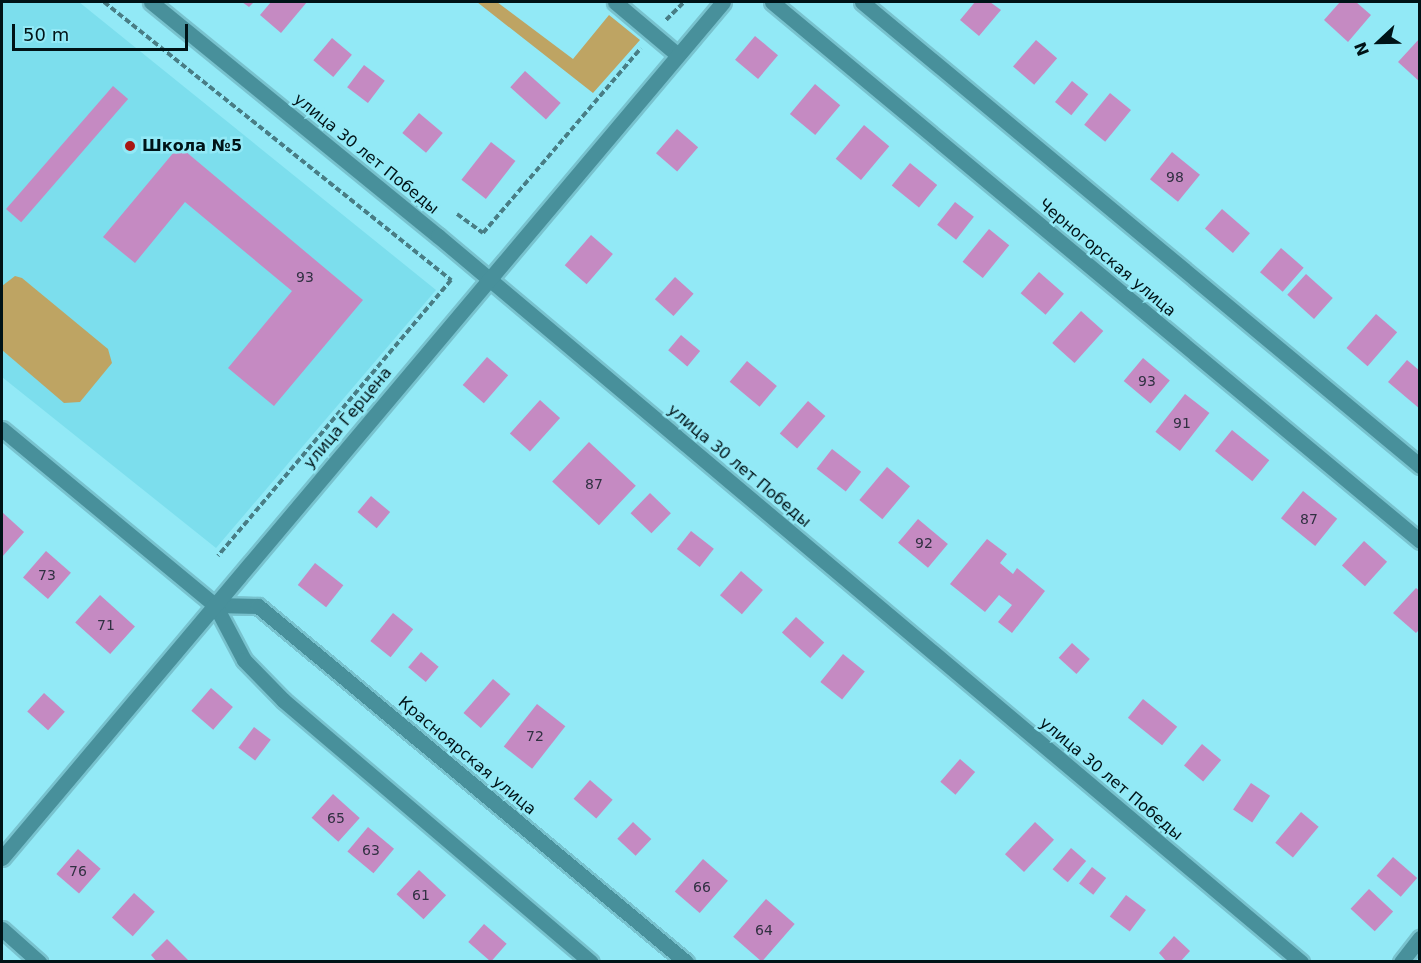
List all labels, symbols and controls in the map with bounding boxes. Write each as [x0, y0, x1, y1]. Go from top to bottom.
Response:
scale bar [15, 12, 190, 50]
north arrow [1349, 12, 1409, 72]
text: 50 m [23, 24, 69, 45]
text: N [1351, 39, 1373, 59]
street label: улица 30 лет Победы [290, 90, 442, 218]
place label: Школа №5 [142, 136, 242, 156]
marker: Школа №5 [123, 139, 137, 153]
house number: 98 [1166, 169, 1184, 185]
street label: Черногорская улица [1034, 195, 1180, 321]
house number: 93 [296, 269, 314, 285]
street label: улица Герцена [300, 363, 396, 473]
house number: 93 [1138, 373, 1156, 389]
street label: улица 30 лет Победы [663, 400, 815, 532]
house number: 91 [1173, 415, 1191, 431]
house number: 87 [585, 476, 603, 492]
house number: 87 [1300, 511, 1318, 527]
house number: 92 [915, 535, 933, 551]
house number: 73 [38, 567, 56, 583]
house number: 71 [97, 617, 115, 633]
street label: Красноярская улица [394, 693, 540, 819]
street label: улица 30 лет Победы [1035, 713, 1187, 845]
house number: 72 [526, 728, 544, 744]
house number: 65 [327, 810, 345, 826]
house number: 63 [362, 842, 380, 858]
house number: 76 [69, 863, 87, 879]
house number: 66 [693, 879, 711, 895]
house number: 61 [412, 887, 430, 903]
house number: 64 [755, 922, 773, 938]

